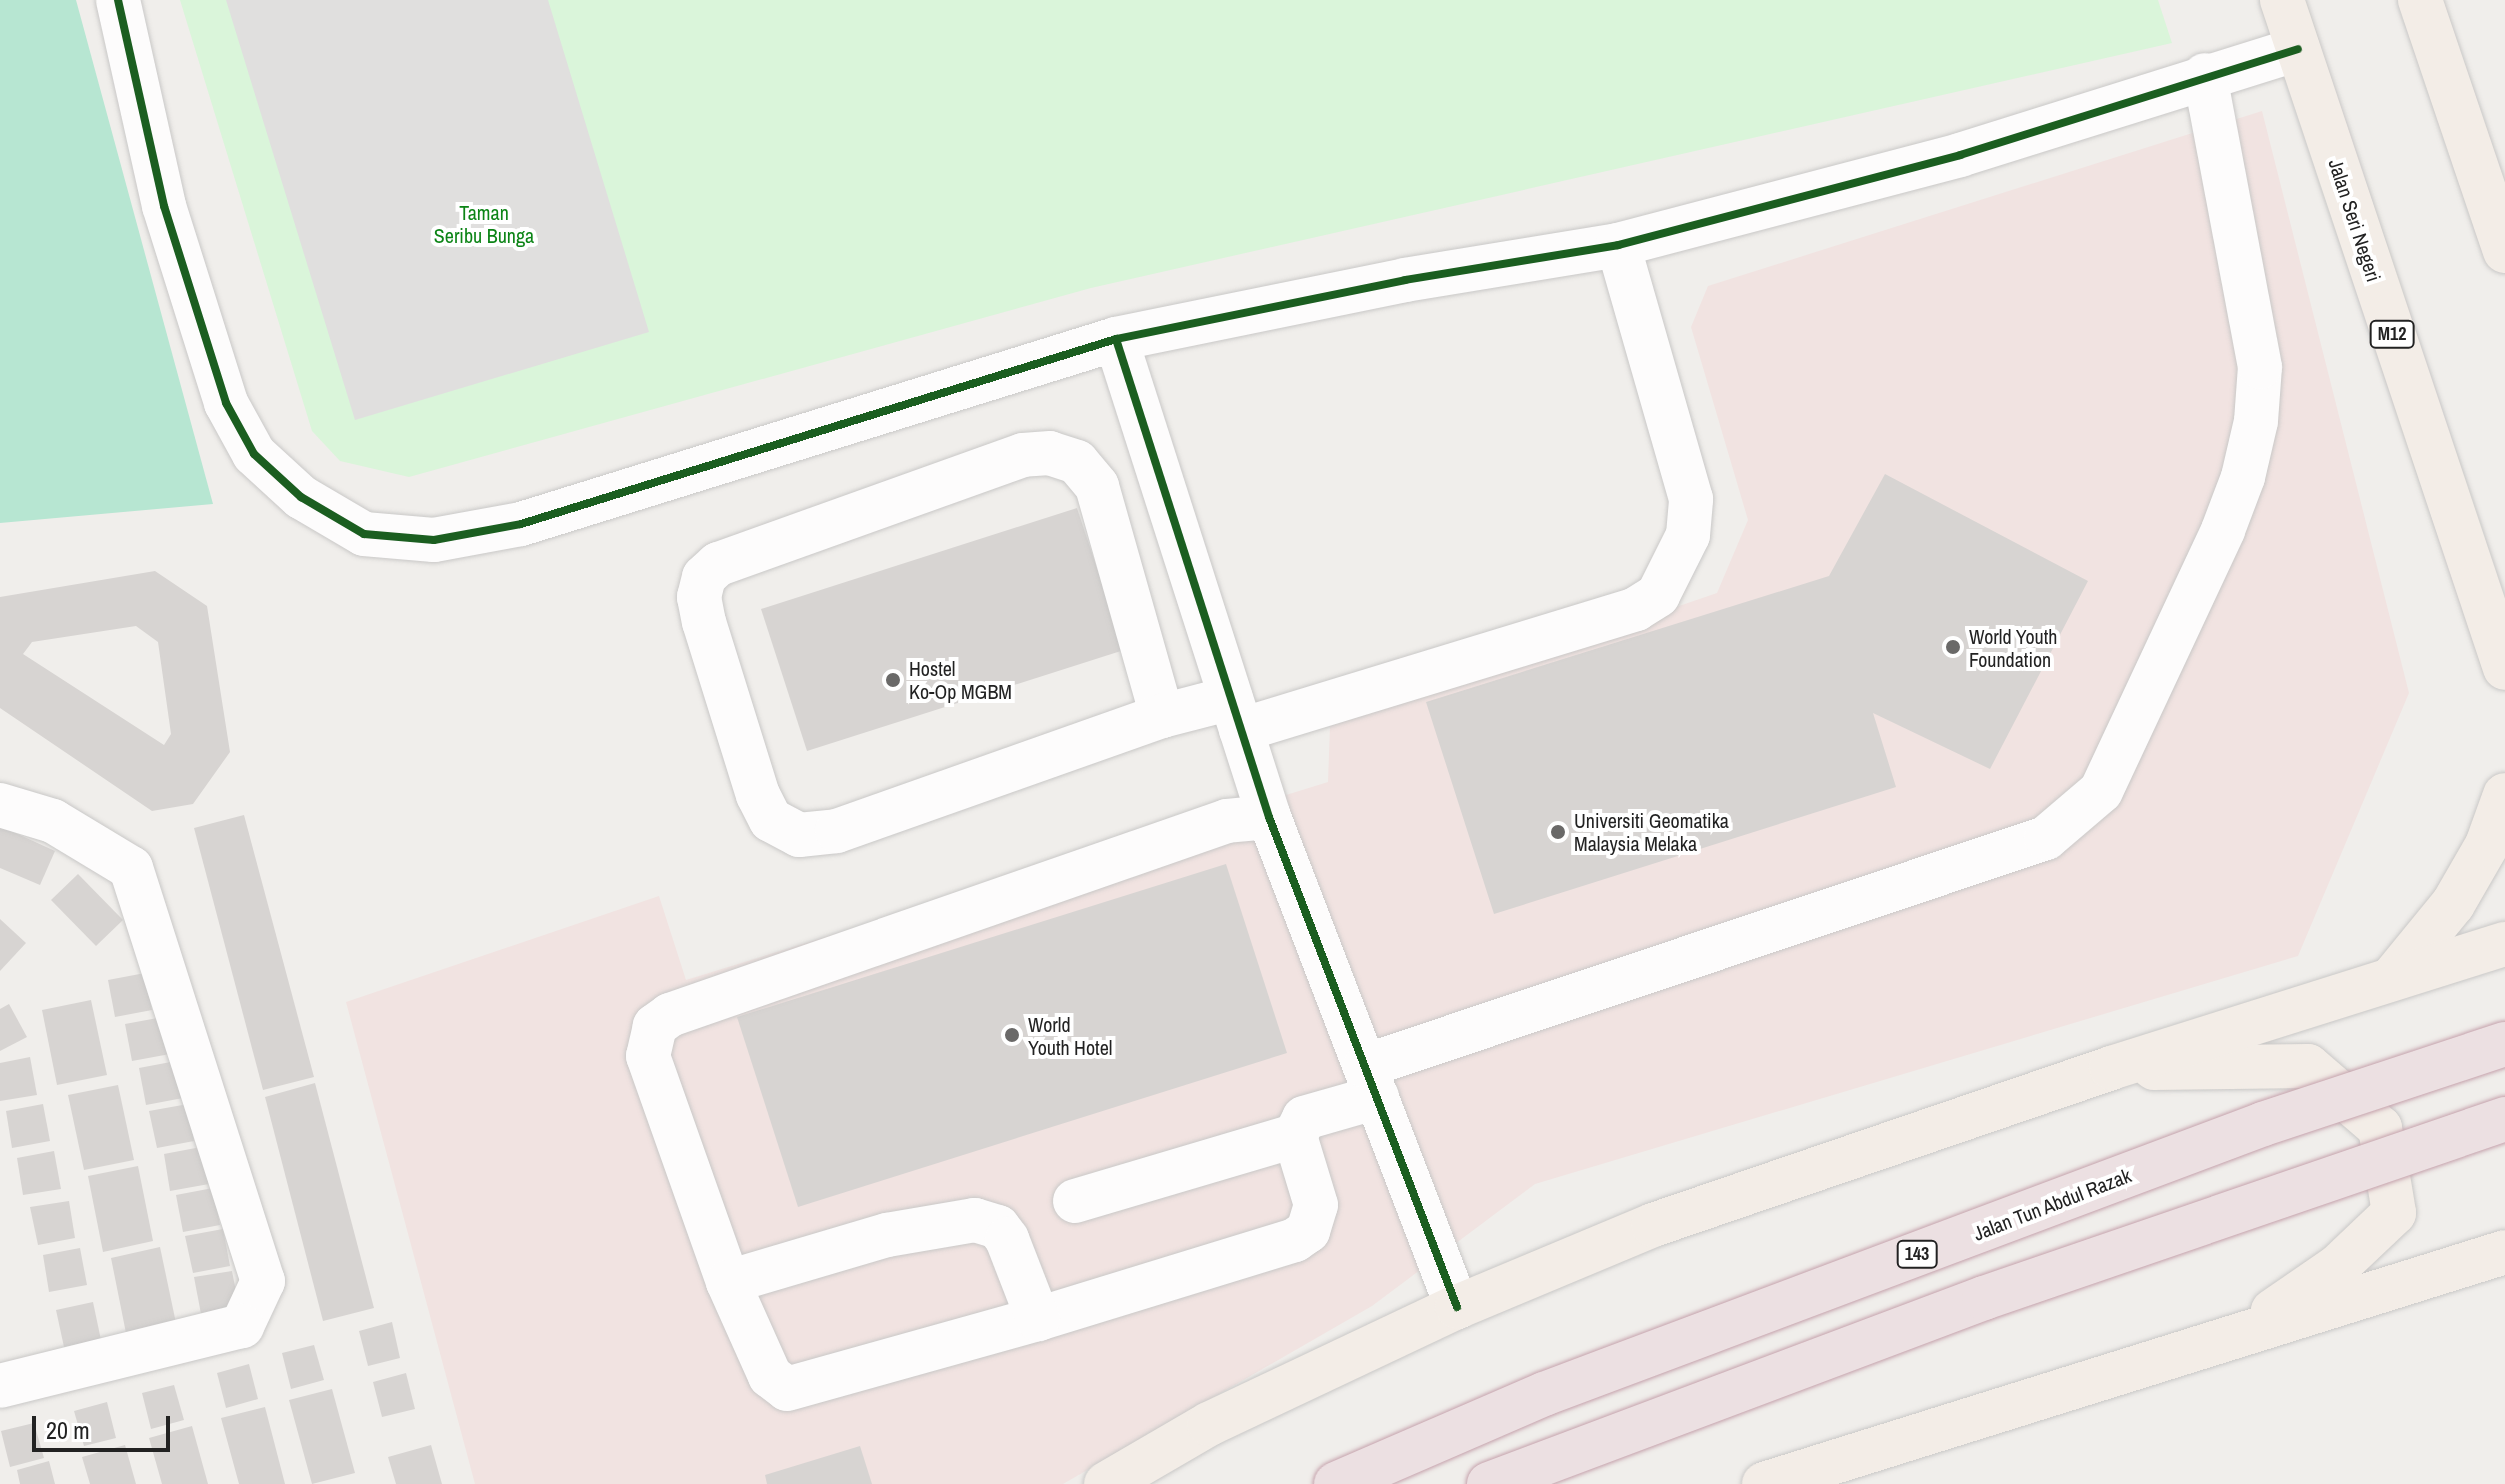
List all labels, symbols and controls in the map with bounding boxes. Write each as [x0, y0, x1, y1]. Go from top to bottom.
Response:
street label: Jalan Seri Negeri [2324, 156, 2386, 284]
park label: Taman Seribu Bunga [434, 201, 534, 248]
road number: M12 [2368, 320, 2416, 348]
place label: World Youth Foundation [1969, 624, 2058, 671]
marker: World Youth Foundation [1944, 638, 1962, 656]
place label: Hostel Ko-Op MGBM [909, 656, 1012, 703]
marker: Hostel Ko-Op MGBM [884, 671, 902, 689]
place label: Universiti Geomatika Malaysia Melaka [1574, 808, 1729, 855]
marker: Universiti Geomatika Malaysia Melaka [1549, 823, 1567, 841]
place label: World Youth Hotel [1028, 1012, 1112, 1059]
marker: World Youth Hotel [1003, 1026, 1021, 1044]
street label: Jalan Tun Abdul Razak [1969, 1163, 2135, 1245]
road number: 143 [1895, 1240, 1939, 1268]
scale bar [36, 1400, 174, 1450]
text: 20 m [46, 1414, 90, 1446]

